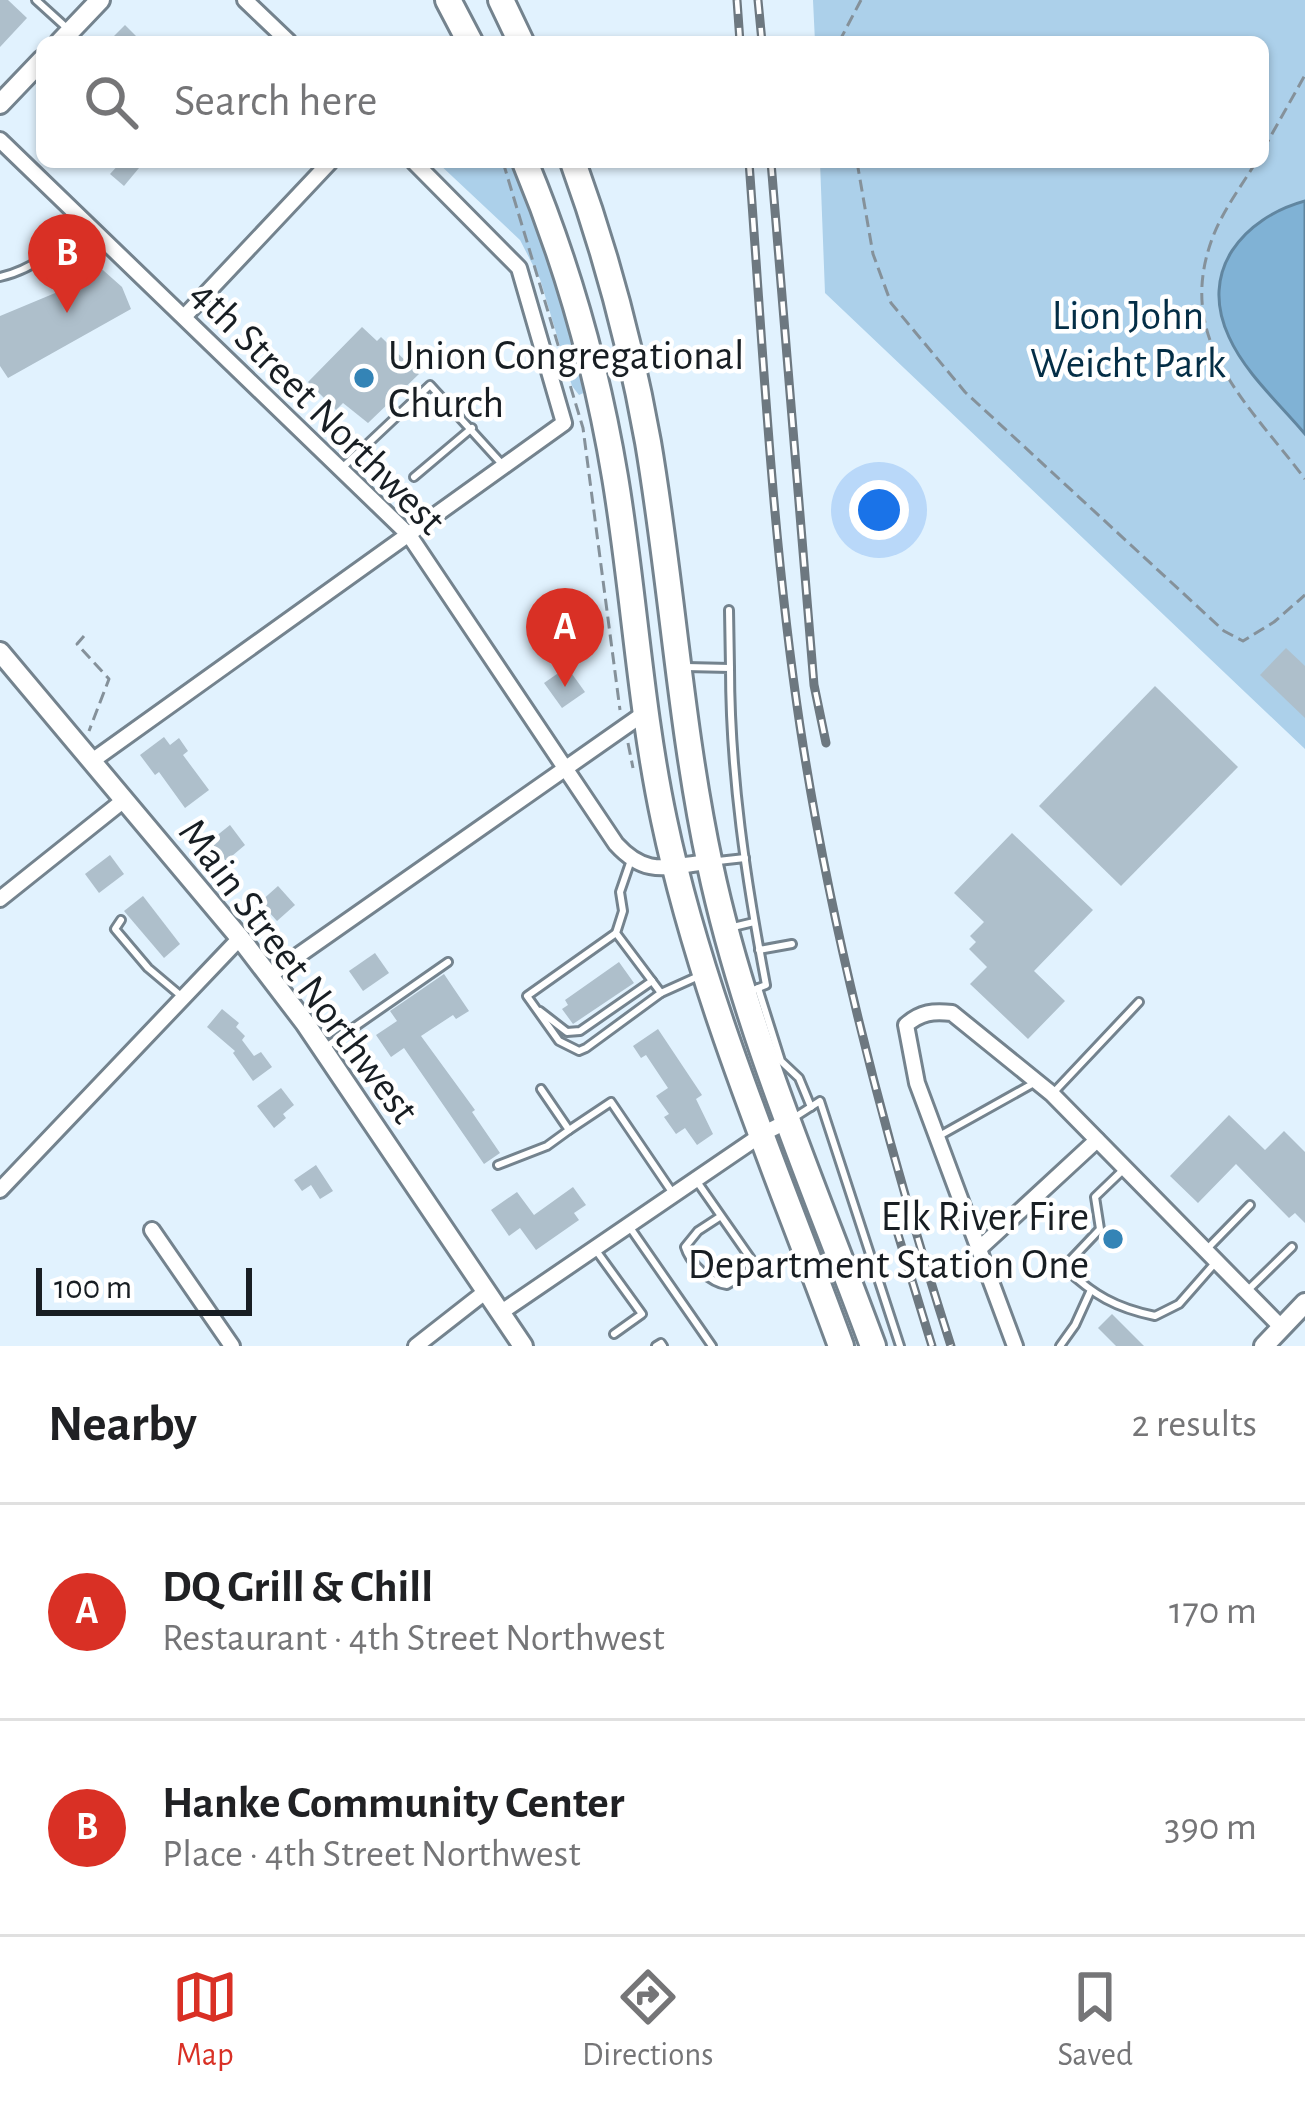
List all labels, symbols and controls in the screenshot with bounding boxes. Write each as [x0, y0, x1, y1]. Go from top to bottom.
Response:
search box [36, 36, 1269, 168]
icon: search [78, 69, 144, 135]
text: Search here [174, 79, 377, 124]
pin: B [28, 214, 106, 313]
street label: 4th Street Northwest [182, 272, 453, 543]
park label: Lion John Weicht Park [1030, 295, 1226, 385]
place label: Union Congregational Church [388, 335, 744, 425]
marker: Union Congregational Church [351, 365, 377, 391]
your location [849, 480, 909, 540]
pin: A [526, 588, 604, 687]
street label: Main Street Northwest [171, 811, 426, 1131]
place label: Elk River Fire Department Station One [688, 1196, 1089, 1286]
marker: Elk River Fire Department Station One [1100, 1226, 1126, 1252]
scale bar [36, 1262, 252, 1315]
text: 100 m [54, 1272, 132, 1305]
text: Nearby [48, 1399, 197, 1450]
text: 2 results [1131, 1405, 1257, 1444]
text: DQ Grill & Chill [162, 1565, 433, 1610]
text: A [75, 1592, 99, 1631]
text: 170 m [1169, 1592, 1257, 1631]
text: Restaurant · 4th Street Northwest [162, 1619, 665, 1658]
text: Hanke Community Center [162, 1781, 625, 1826]
text: B [76, 1808, 98, 1847]
text: 390 m [1164, 1808, 1257, 1847]
text: Place · 4th Street Northwest [162, 1835, 581, 1874]
tab: Map [172, 1964, 238, 2076]
tab: Directions [582, 1964, 713, 2076]
tab: Saved [1057, 1964, 1133, 2076]

